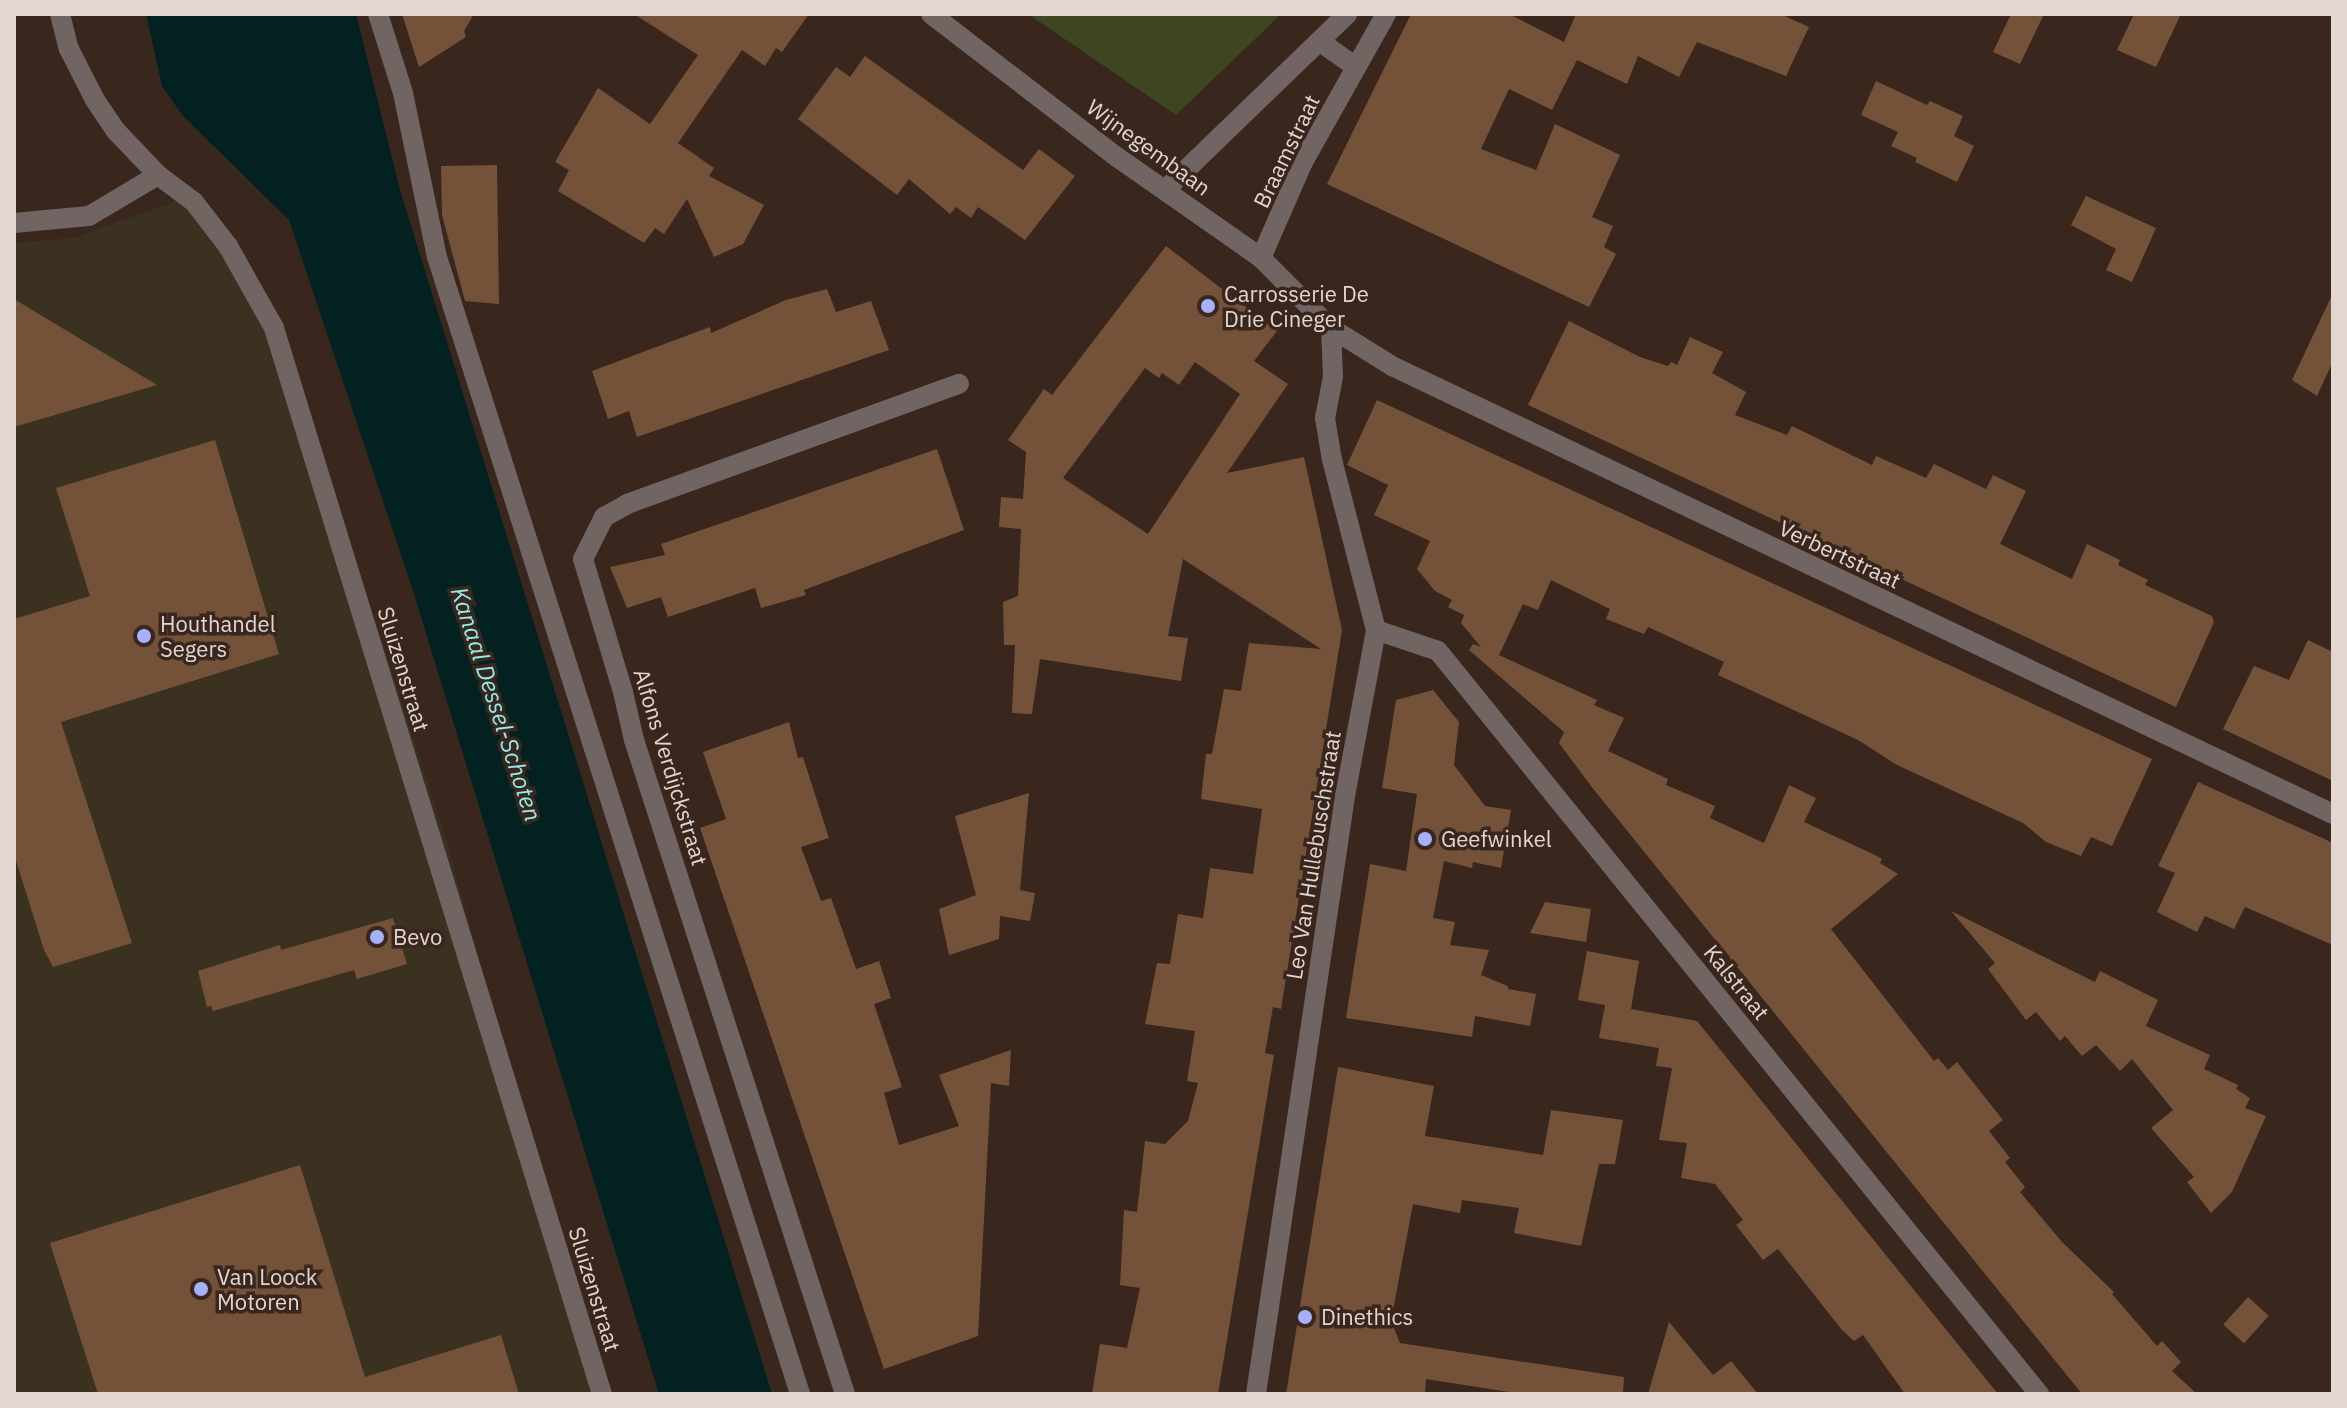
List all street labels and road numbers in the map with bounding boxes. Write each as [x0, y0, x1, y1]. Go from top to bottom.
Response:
street label: Braamstraat [1247, 90, 1325, 212]
street label: Wijnegembaan [1082, 93, 1216, 201]
street label: Verbertstraat [1775, 514, 1905, 594]
street label: Sluizenstraat [373, 604, 435, 734]
street label: Alfons Verdijckstraat [629, 665, 713, 869]
street label: Leo Van Hullebuschstraat [1280, 729, 1346, 981]
street label: Kalstraat [1699, 939, 1775, 1025]
street label: Sluizenstraat [564, 1224, 626, 1354]

